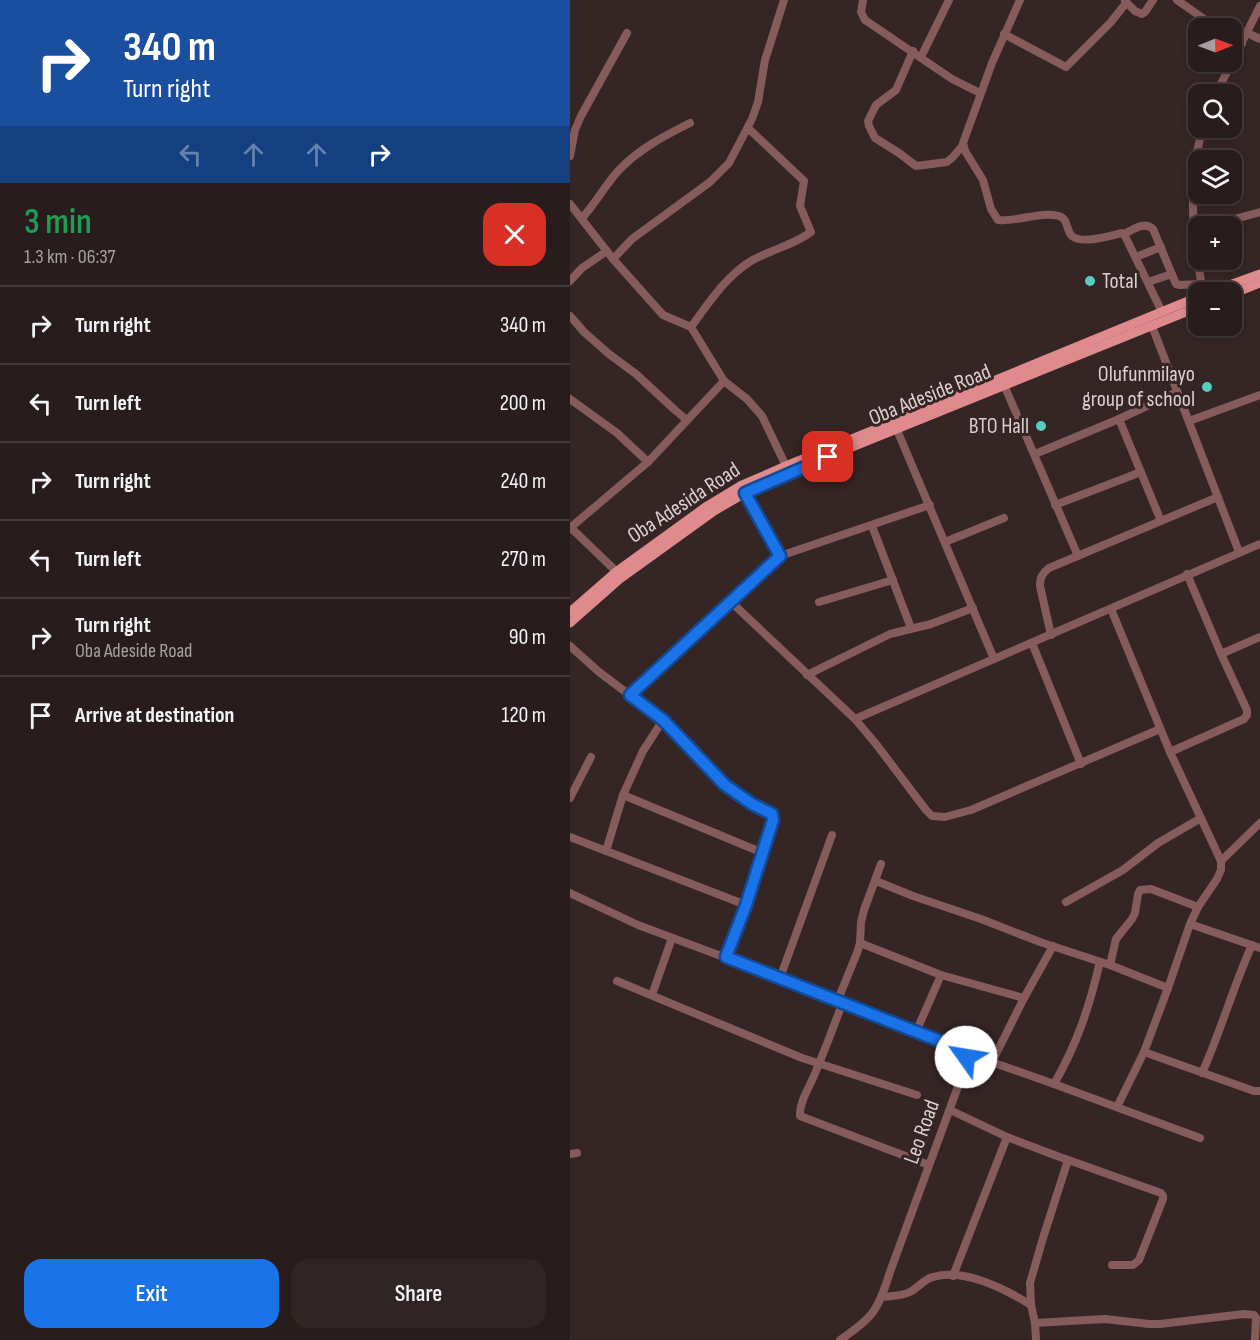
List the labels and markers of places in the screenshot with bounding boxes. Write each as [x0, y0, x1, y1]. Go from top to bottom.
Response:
place label: Total [1102, 268, 1138, 295]
marker: Total [1083, 274, 1097, 288]
place label: Olufunmilayo group of school [1082, 361, 1195, 413]
marker: Olufunmilayo group of school [1200, 380, 1214, 394]
place label: BTO Hall [969, 413, 1029, 440]
marker: BTO Hall [1034, 419, 1048, 433]
pin [802, 431, 853, 482]

